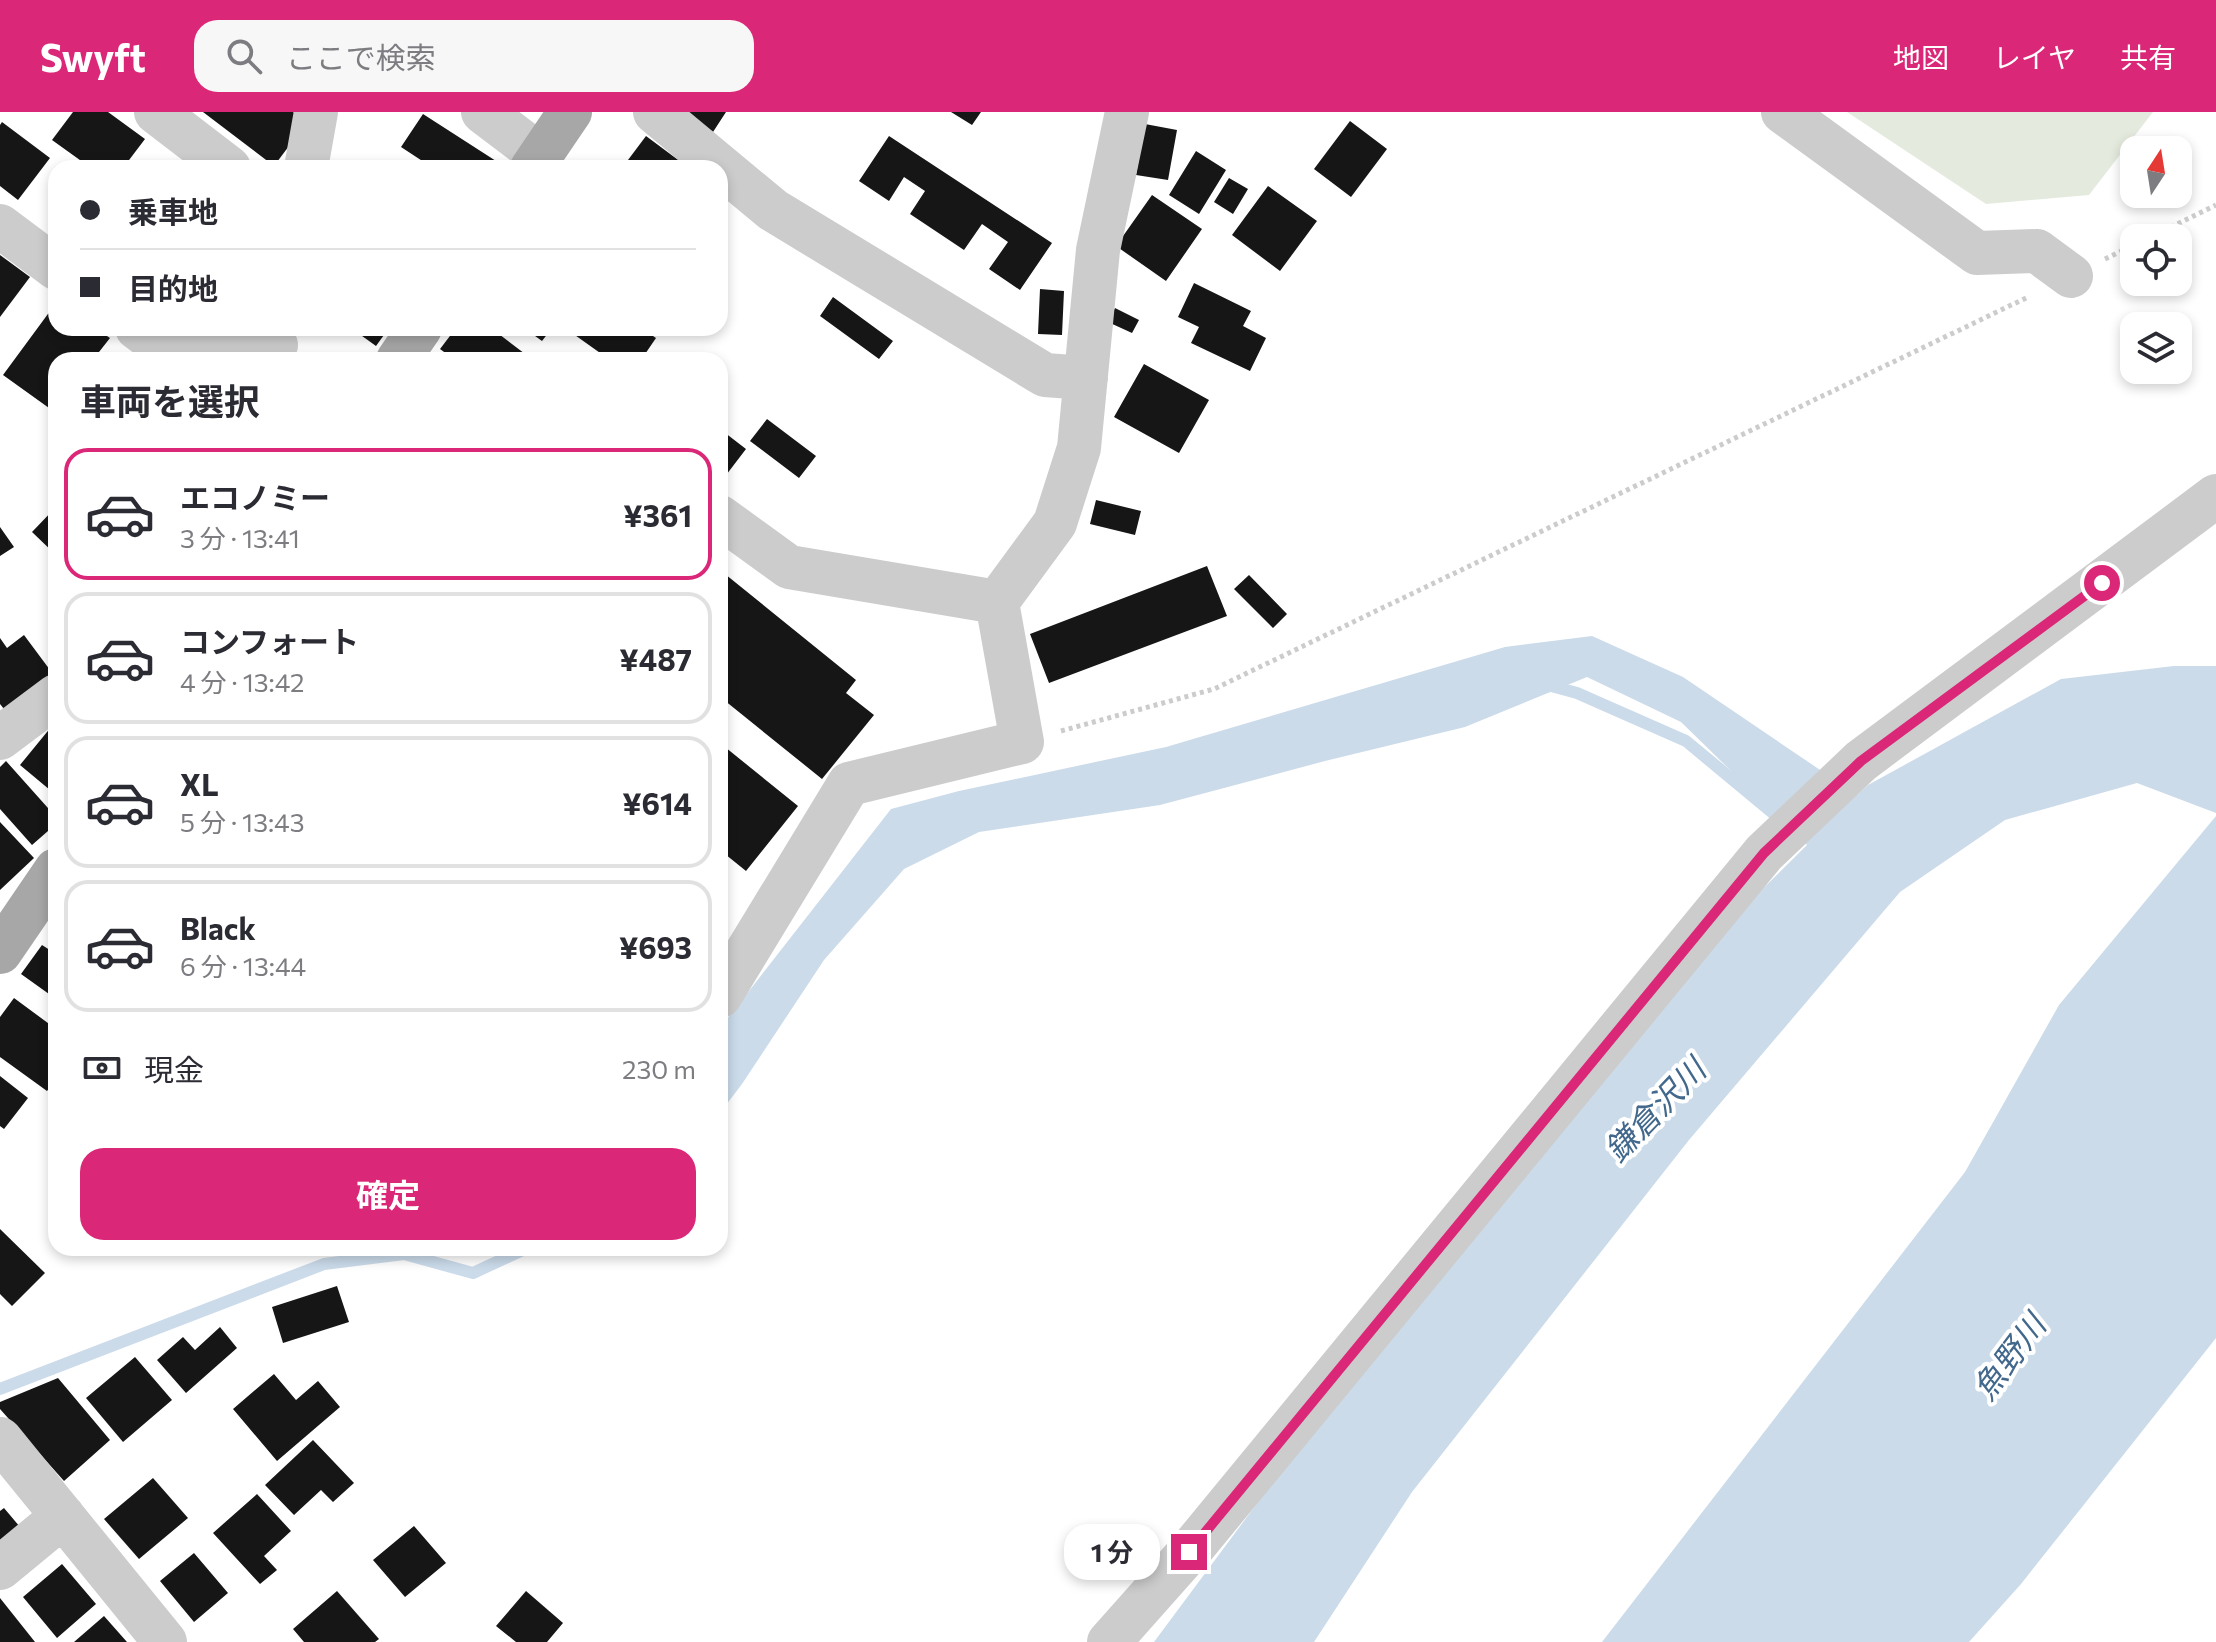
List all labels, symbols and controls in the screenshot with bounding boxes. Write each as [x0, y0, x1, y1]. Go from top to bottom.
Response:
search box [194, 20, 754, 92]
text: Swyft [40, 33, 146, 80]
icon: search [222, 34, 266, 78]
text: ここで検索 [286, 38, 436, 75]
text: 地図 [1893, 40, 1949, 74]
text: レイヤ [1993, 40, 2076, 74]
text: 共有 [2120, 40, 2176, 74]
north arrow [2120, 136, 2192, 208]
map controls [2120, 136, 2192, 384]
text: 乗車地 [128, 192, 218, 229]
button: locate [2120, 224, 2192, 296]
text: 目的地 [128, 269, 218, 306]
button: layers [2120, 312, 2192, 384]
text: 車両を選択 [80, 378, 260, 422]
icon: car [84, 478, 156, 550]
text: エコノミー [180, 478, 330, 515]
text: ¥361 [623, 496, 692, 533]
text: 3 分 · 13:41 [180, 522, 300, 553]
route start [2084, 565, 2120, 601]
icon: car [84, 622, 156, 694]
text: コンフォート [180, 622, 359, 659]
text: ¥487 [619, 640, 692, 677]
text: 4 分 · 13:42 [180, 666, 304, 697]
text: XL [180, 765, 219, 802]
icon: car [84, 766, 156, 838]
text: ¥614 [622, 784, 692, 821]
text: 5 分 · 13:43 [180, 806, 305, 837]
text: Black [180, 909, 256, 946]
icon: car [84, 910, 156, 982]
text: ¥693 [619, 928, 692, 965]
text: 6 分 · 13:44 [180, 950, 306, 981]
icon: cash [80, 1046, 124, 1090]
water label: 鎌倉沢川 [1595, 1047, 1715, 1169]
text: 現金 [144, 1050, 204, 1087]
text: 230 m [622, 1053, 696, 1084]
button: 確定 [80, 1148, 696, 1240]
water label: 魚野川 [1963, 1303, 2055, 1406]
callout: 1 分 [1065, 1524, 1161, 1580]
route end [1171, 1534, 1207, 1570]
text: 1 分 [1091, 1536, 1133, 1567]

